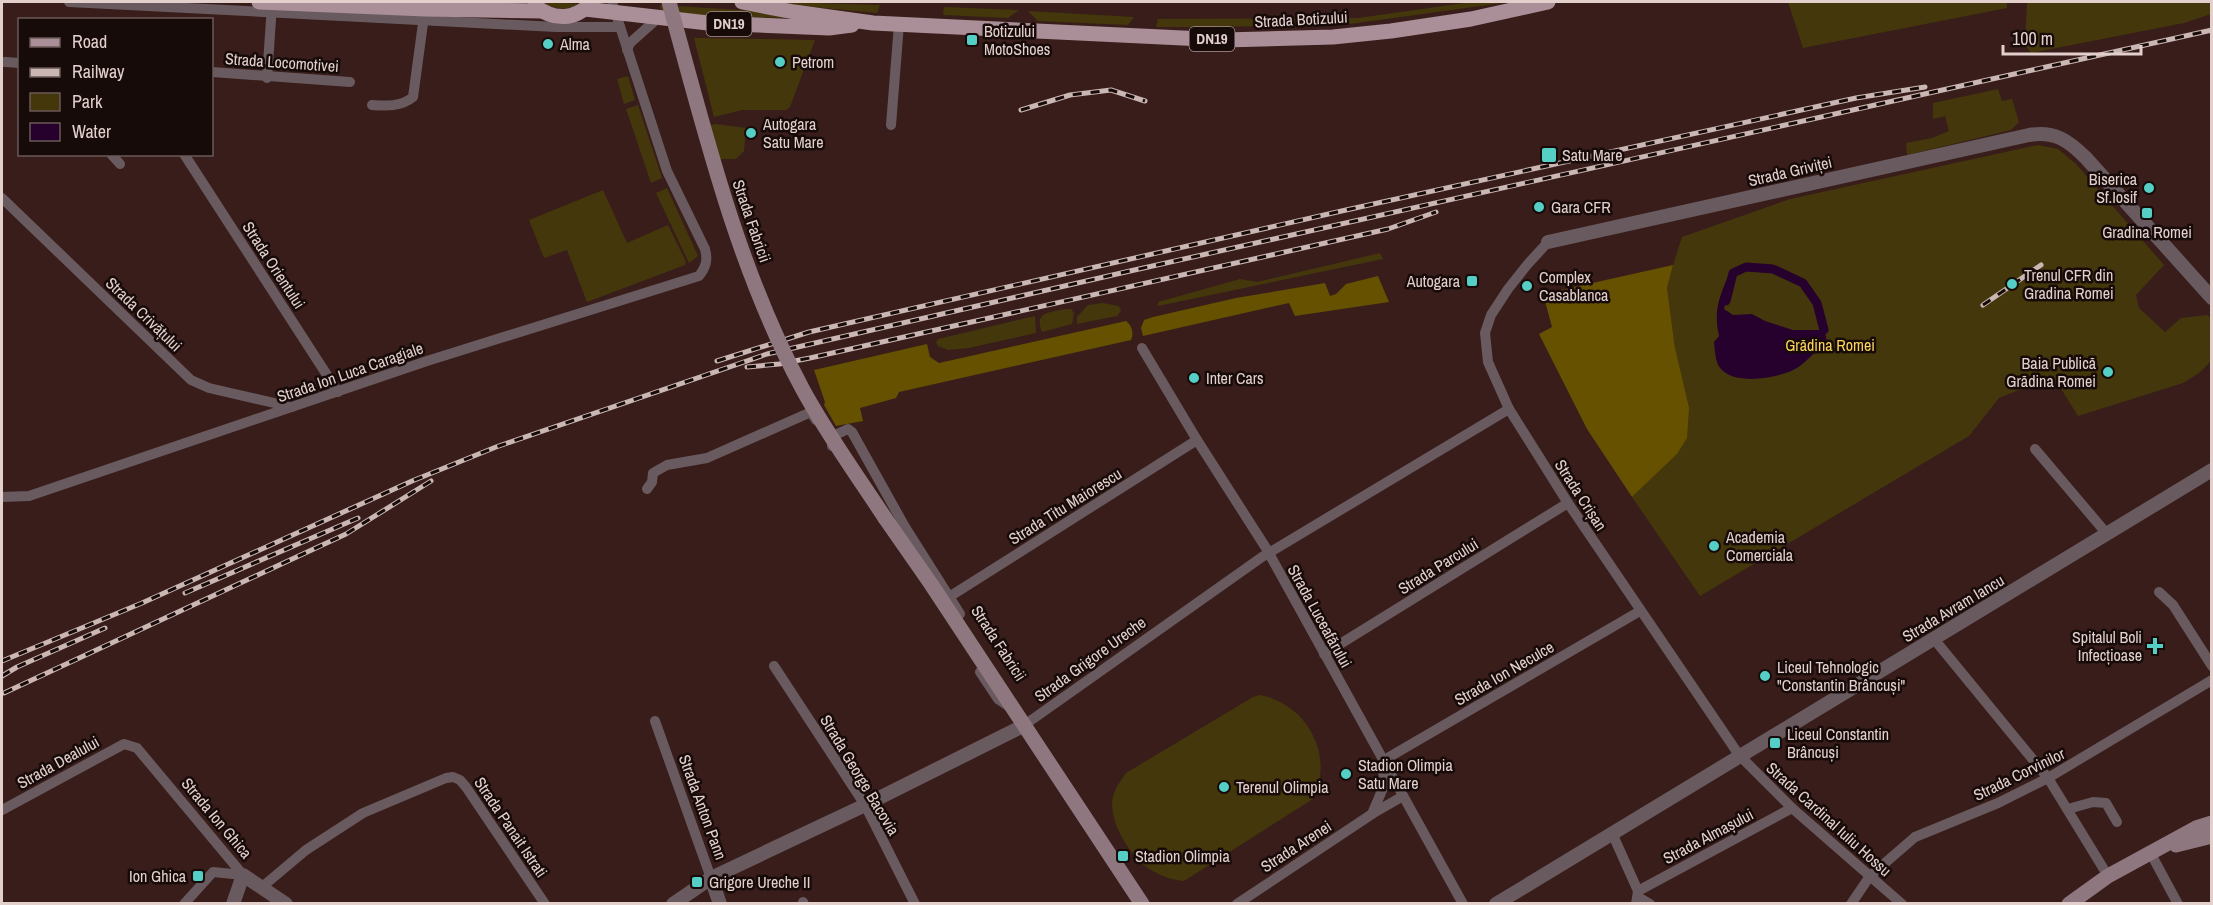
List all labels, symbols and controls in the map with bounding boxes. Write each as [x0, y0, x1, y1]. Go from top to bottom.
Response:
street label: Strada Botizului [1254, 6, 1348, 32]
road number: DN19 [706, 12, 752, 36]
legend [18, 18, 213, 156]
scale bar [2003, 18, 2141, 56]
place label: Botizului MotoShoes [984, 20, 1050, 60]
text: 100 m [2012, 26, 2053, 51]
road number: DN19 [1190, 27, 1234, 51]
text: Road [72, 29, 107, 54]
place label: Alma [559, 33, 591, 55]
marker: Botizului MotoShoes [965, 33, 979, 47]
marker: Alma [541, 37, 555, 51]
street label: Strada Locomotivei [224, 47, 340, 77]
place label: Petrom [792, 51, 834, 73]
marker: Petrom [773, 55, 787, 69]
text: Railway [72, 59, 125, 84]
text: Park [72, 89, 103, 114]
place label: Autogara Satu Mare [762, 113, 824, 153]
text: Water [72, 119, 111, 144]
marker: Autogara Satu Mare [744, 126, 758, 140]
place label: Satu Mare [1562, 144, 1623, 166]
marker: Satu Mare [1540, 146, 1558, 164]
street label: Strada Griviței [1746, 151, 1834, 191]
place label: Biserica Sf.Iosif [2089, 168, 2138, 208]
street label: Strada Fabricii [728, 177, 776, 265]
marker: Biserica Sf.Iosif [2142, 181, 2156, 195]
place label: Gara CFR [1551, 196, 1611, 218]
marker: Gara CFR [1532, 200, 1546, 214]
marker: Gradina Romei [2140, 206, 2154, 220]
street label: Strada Orientului [238, 217, 310, 313]
place label: Gradina Romei [2102, 221, 2192, 243]
place label: Trenul CFR din Gradina Romei [2024, 264, 2114, 304]
place label: Complex Casablanca [1539, 266, 1609, 306]
place label: Autogara [1406, 270, 1461, 292]
street label: Strada Crivățului [101, 272, 187, 356]
marker: Autogara [1465, 274, 1479, 288]
marker: Trenul CFR din Gradina Romei [2005, 277, 2019, 291]
marker: Complex Casablanca [1520, 279, 1534, 293]
park label: Grădina Romei [1785, 334, 1875, 356]
street label: Strada Ion Luca Caragiale [274, 337, 426, 407]
place label: Baia Publică Grădina Romei [2006, 352, 2097, 392]
marker: Baia Publică Grădina Romei [2101, 365, 2115, 379]
place label: Inter Cars [1206, 367, 1264, 389]
marker: Inter Cars [1187, 371, 1201, 385]
street label: Strada Crișan [1550, 455, 1612, 535]
street label: Strada Titu Maiorescu [1004, 462, 1126, 550]
place label: Academia Comerciala [1725, 526, 1794, 566]
street label: Strada Parcului [1394, 533, 1482, 599]
marker: Academia Comerciala [1707, 539, 1721, 553]
street label: Strada Luceafărului [1283, 561, 1357, 671]
street label: Strada Avram Iancu [1898, 569, 2008, 647]
street label: Strada Fabricii [966, 601, 1032, 685]
street label: Strada Grigore Ureche [1030, 611, 1150, 707]
place label: Spitalul Boli Infecțioase [2072, 626, 2142, 666]
street label: Strada Ion Neculce [1450, 636, 1558, 710]
marker: Spitalul Boli Infecțioase [2146, 637, 2164, 655]
place label: Liceul Tehnologic "Constantin Brâncuși" [1777, 656, 1906, 696]
marker: Liceul Tehnologic "Constantin Brâncuși" [1758, 669, 1772, 683]
street label: Strada George Bacovia [815, 711, 905, 840]
place label: Liceul Constantin Brâncuși [1787, 723, 1889, 763]
street label: Strada Dealului [13, 730, 103, 794]
marker: Liceul Constantin Brâncuși [1768, 736, 1782, 750]
street label: Strada Corvinilor [1970, 742, 2069, 806]
street label: Strada Anton Pann [674, 751, 732, 863]
place label: Stadion Olimpia Satu Mare [1358, 754, 1454, 794]
street label: Strada Cardinal Iuliu Hossu [1762, 757, 1896, 881]
marker: Stadion Olimpia Satu Mare [1339, 767, 1353, 781]
street label: Strada Panait Istrati [469, 772, 553, 882]
street label: Strada Ion Ghica [177, 773, 258, 864]
place label: Terenul Olimpia [1236, 776, 1329, 798]
marker: Terenul Olimpia [1217, 780, 1231, 794]
street label: Strada Almașului [1659, 803, 1757, 869]
street label: Strada Arenei [1256, 815, 1336, 877]
place label: Stadion Olimpia [1135, 845, 1231, 867]
marker: Stadion Olimpia [1116, 849, 1130, 863]
place label: Ion Ghica [129, 865, 187, 887]
marker: Ion Ghica [191, 869, 205, 883]
place label: Grigore Ureche II [709, 871, 810, 893]
marker: Grigore Ureche II [690, 875, 704, 889]

